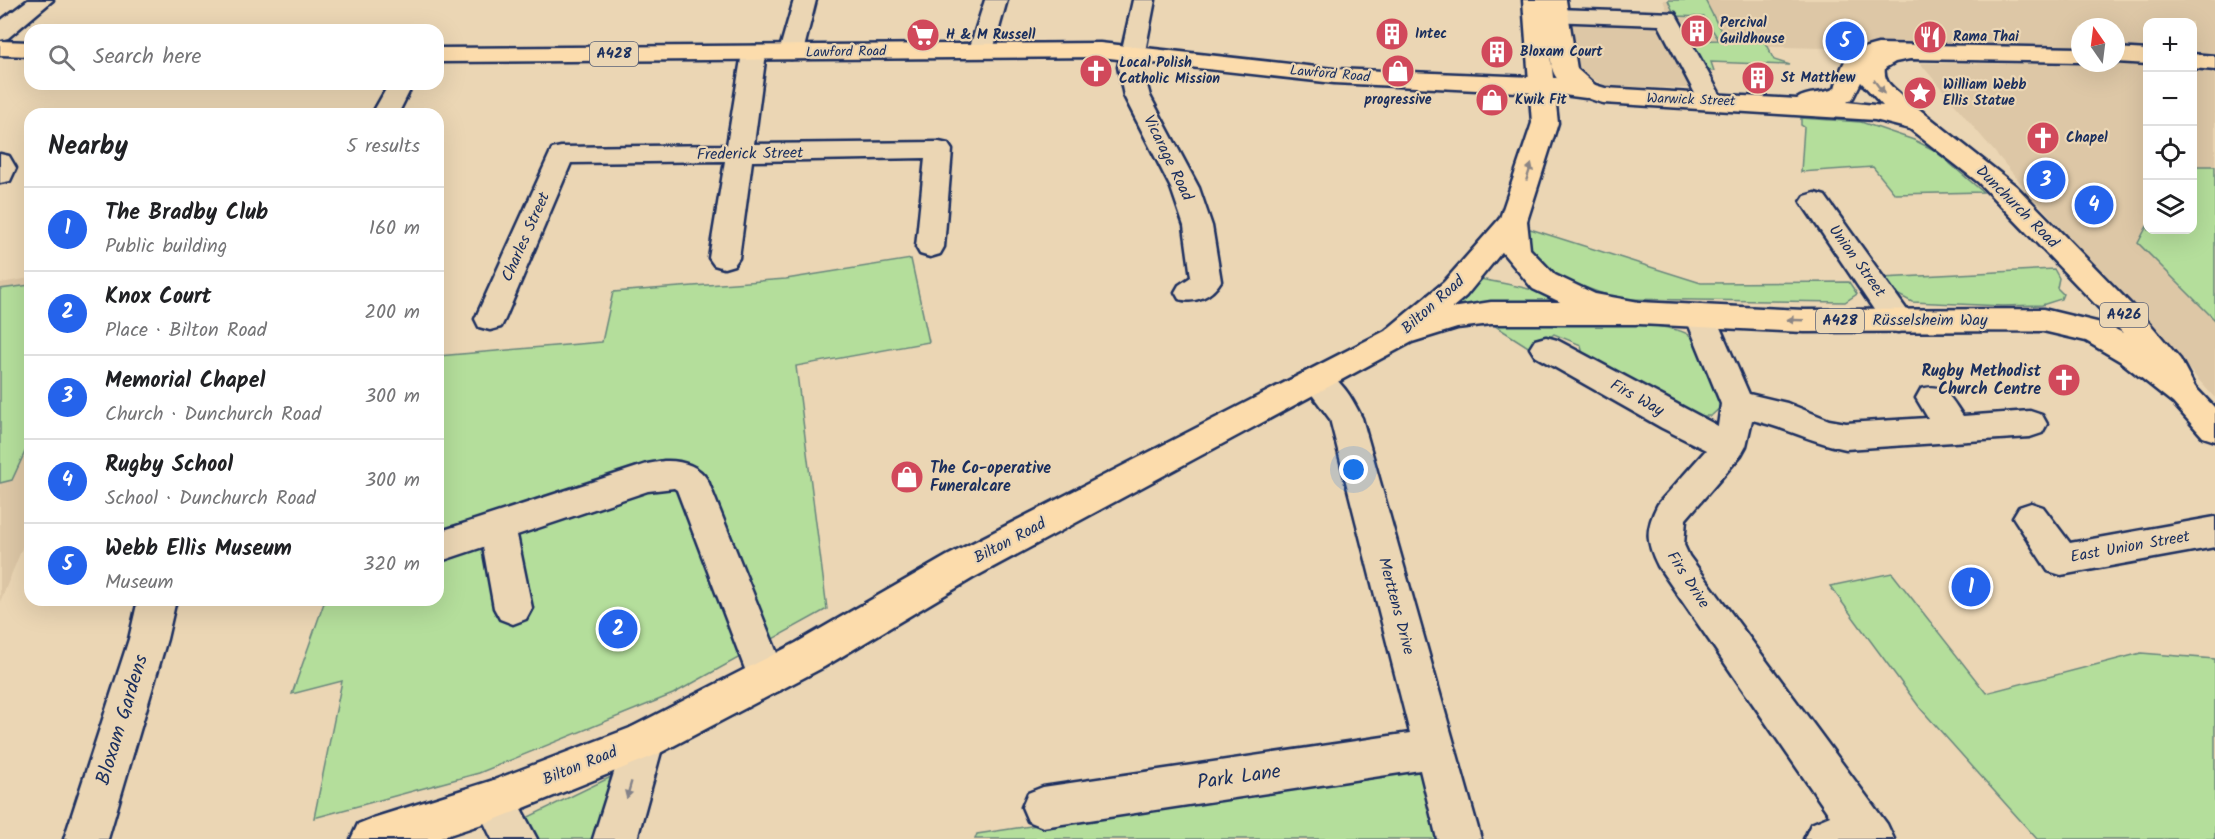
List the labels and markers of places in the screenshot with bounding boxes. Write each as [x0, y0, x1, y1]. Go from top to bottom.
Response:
place label: Percival Guildhouse [1720, 12, 1785, 50]
building icon: Percival Guildhouse [1679, 13, 1715, 49]
building icon: Intec [1374, 16, 1410, 52]
supermarket icon: H & M Russell [905, 17, 941, 53]
pin: 5 [1826, 18, 1864, 63]
restaurant icon: Rama Thai [1912, 19, 1948, 55]
place label: Intec [1415, 23, 1447, 45]
place label: H & M Russell [946, 24, 1036, 46]
place label: Rama Thai [1953, 26, 2019, 48]
building icon: Bloxam Court [1479, 34, 1515, 70]
place label: Bloxam Court [1520, 41, 1603, 63]
place label: Local Polish Catholic Mission [1119, 52, 1220, 90]
church icon: Local Polish Catholic Mission [1078, 53, 1114, 89]
shop icon: progressive [1380, 53, 1416, 89]
building icon: St Matthew [1740, 60, 1776, 96]
place label: St Matthew [1781, 67, 1856, 89]
place label: William Webb Ellis Statue [1943, 74, 2026, 112]
place icon: William Webb Ellis Statue [1902, 75, 1938, 111]
shop icon: Kwik Fit [1474, 82, 1510, 118]
place label: progressive [1363, 89, 1432, 111]
place label: Kwik Fit [1515, 89, 1568, 111]
church icon: Chapel [2025, 120, 2061, 156]
place label: Chapel [2066, 127, 2108, 149]
pin: 3 [2026, 158, 2066, 202]
pin: 4 [2074, 182, 2114, 228]
place label: Rugby Methodist Church Centre [1921, 359, 2042, 402]
church icon: Rugby Methodist Church Centre [2046, 362, 2082, 398]
place label: The Co-operative Funeralcare [930, 456, 1051, 499]
shop icon: The Co-operative Funeralcare [889, 459, 925, 495]
pin: 1 [1952, 564, 1990, 610]
pin: 2 [598, 606, 638, 652]

